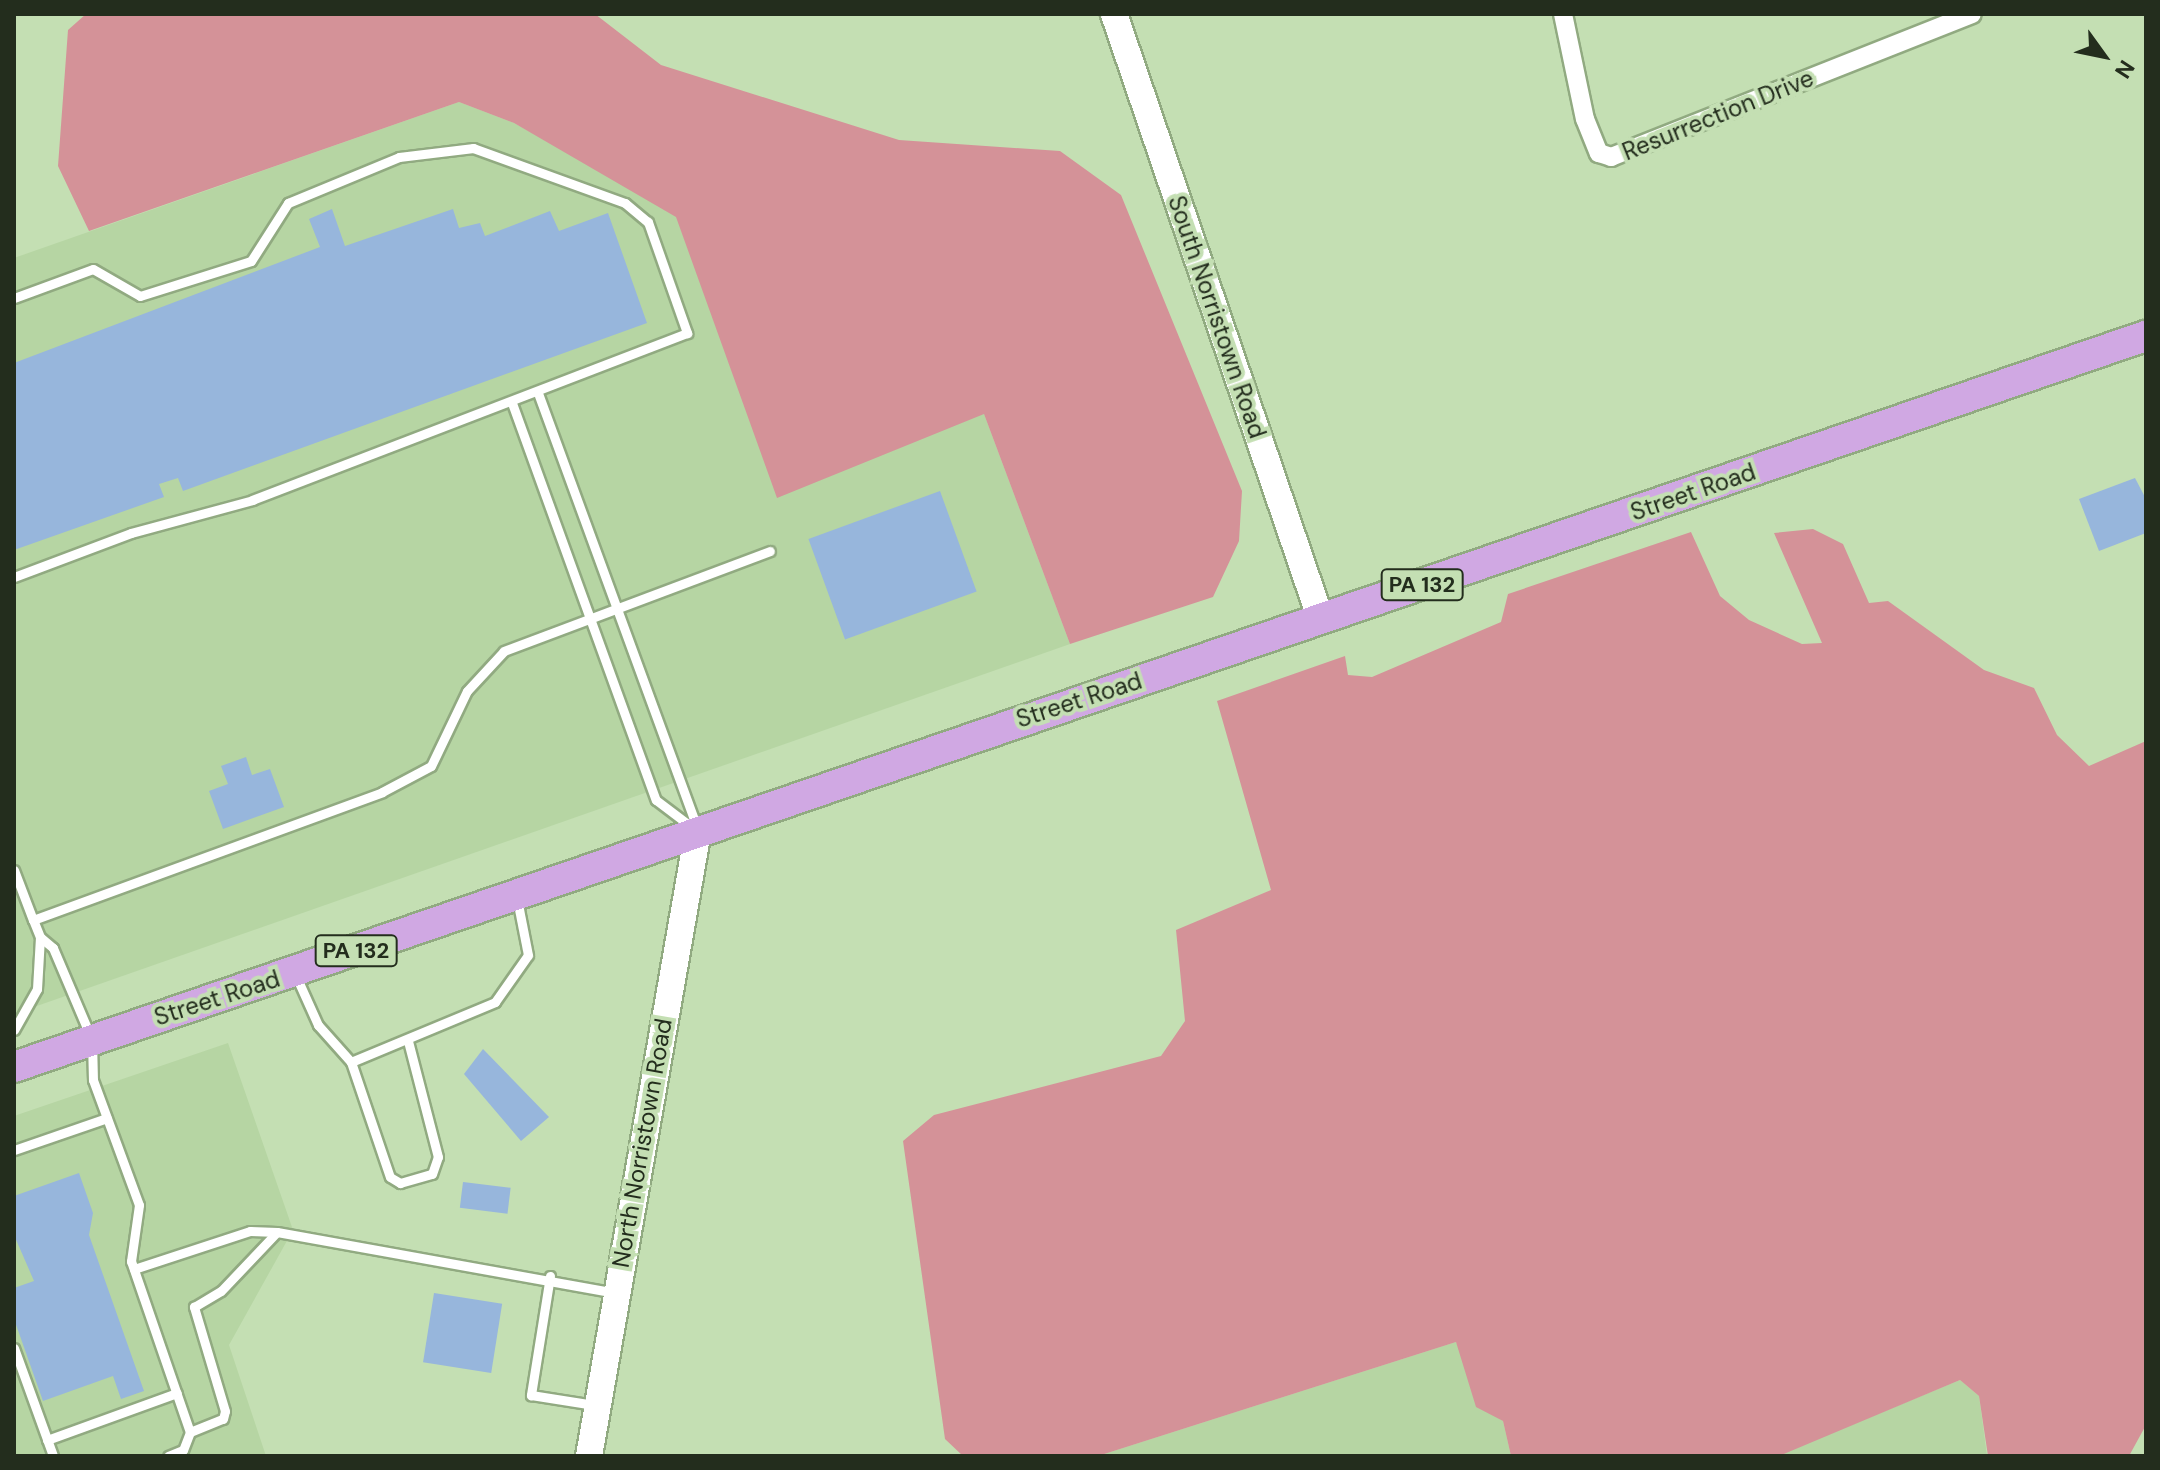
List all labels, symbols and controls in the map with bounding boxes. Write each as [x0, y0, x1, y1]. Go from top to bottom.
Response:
north arrow [2064, 16, 2144, 96]
text: N [2108, 55, 2141, 84]
street label: Resurrection Drive [1618, 63, 1818, 167]
street label: South Norristown Road [1162, 192, 1272, 442]
street label: Street Road [1627, 457, 1759, 527]
road number: PA 132 [1380, 567, 1464, 603]
street label: Street Road [1013, 666, 1145, 734]
road number: PA 132 [314, 933, 398, 969]
street label: Street Road [151, 964, 283, 1032]
street label: North Norristown Road [606, 1016, 678, 1270]

